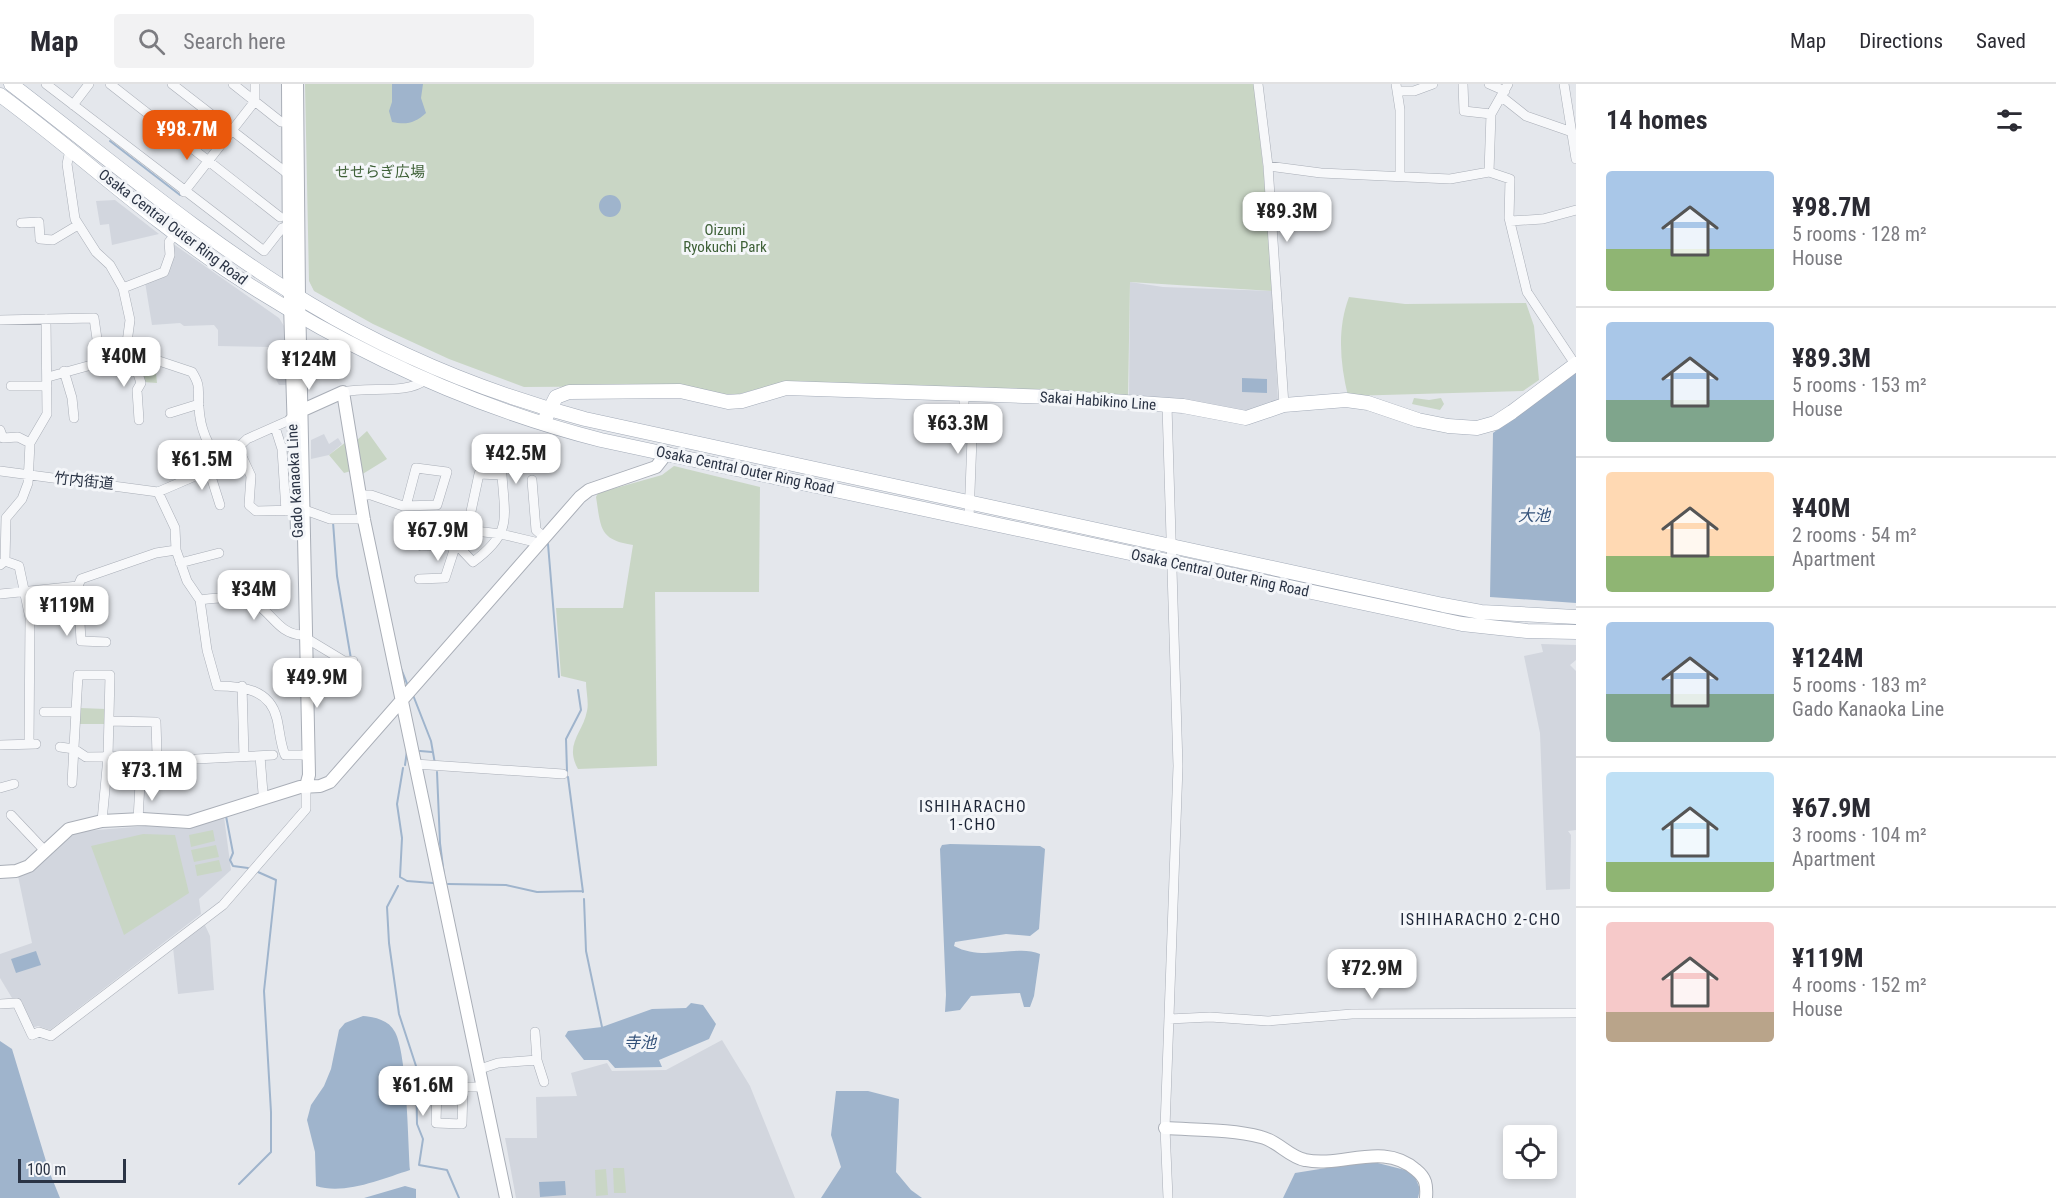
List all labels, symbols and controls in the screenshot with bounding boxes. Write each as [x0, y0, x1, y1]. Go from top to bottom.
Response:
search box [114, 14, 534, 68]
text: Map [30, 25, 78, 58]
icon: search [135, 25, 168, 58]
text: Search here [183, 29, 286, 54]
text: Map [1790, 29, 1826, 53]
text: Directions [1859, 29, 1943, 53]
text: Saved [1976, 29, 2026, 53]
icon: filters [1993, 104, 2026, 137]
text: 14 homes [1606, 105, 1708, 135]
pin: ¥98.7M [138, 110, 236, 161]
text: ¥98.7M [157, 117, 217, 141]
park label: せせらぎ広場 [335, 163, 425, 181]
street label: Osaka Central Outer Ring Road [95, 165, 251, 289]
pin: ¥89.3M [1238, 192, 1336, 243]
text: ¥98.7M [1792, 192, 1871, 222]
icon: home [1654, 195, 1726, 267]
text: ¥89.3M [1257, 199, 1317, 223]
park label: Oizumi Ryokuchi Park [683, 221, 767, 256]
text: 5 rooms · 128 m² [1792, 222, 1927, 246]
text: House [1792, 246, 1843, 270]
pin: ¥40M [88, 337, 160, 388]
pin: ¥124M [267, 340, 351, 391]
text: ¥89.3M [1792, 343, 1871, 373]
text: ¥40M [102, 344, 146, 368]
icon: home [1654, 346, 1726, 418]
text: ¥124M [282, 347, 337, 371]
text: 5 rooms · 153 m² [1792, 373, 1927, 397]
street label: Sakai Habikino Line [1039, 388, 1157, 414]
text: House [1792, 397, 1843, 421]
pin: ¥63.3M [909, 404, 1007, 455]
text: ¥63.3M [928, 411, 988, 435]
street label: Gado Kanaoka Line [283, 424, 307, 538]
pin: ¥42.5M [467, 434, 565, 485]
pin: ¥61.5M [153, 440, 251, 491]
text: ¥42.5M [486, 441, 546, 465]
street label: Osaka Central Outer Ring Road [654, 442, 836, 498]
text: ¥61.5M [172, 447, 232, 471]
street label: 竹内街道 [53, 469, 115, 493]
text: ¥40M [1792, 493, 1850, 523]
icon: home [1654, 496, 1726, 568]
water label: 大池 [1518, 506, 1552, 525]
pin: ¥67.9M [389, 511, 487, 562]
text: ¥67.9M [408, 518, 468, 542]
text: 2 rooms · 54 m² [1792, 523, 1917, 547]
street label: Osaka Central Outer Ring Road [1129, 545, 1311, 601]
text: Apartment [1792, 547, 1876, 571]
pin: ¥34M [218, 570, 290, 621]
text: ¥34M [232, 577, 276, 601]
pin: ¥119M [25, 586, 109, 637]
text: ¥119M [40, 593, 95, 617]
text: ¥124M [1792, 643, 1864, 673]
icon: home [1654, 646, 1726, 718]
pin: ¥49.9M [268, 658, 366, 709]
text: ¥49.9M [287, 665, 347, 689]
text: 5 rooms · 183 m² [1792, 673, 1927, 697]
text: Gado Kanaoka Line [1792, 697, 1944, 721]
pin: ¥73.1M [103, 751, 201, 802]
text: ¥73.1M [122, 758, 182, 782]
text: ¥67.9M [1792, 793, 1871, 823]
icon: home [1654, 796, 1726, 868]
district label: ISHIHARACHO 1-CHO [919, 797, 1027, 834]
text: 3 rooms · 104 m² [1792, 823, 1927, 847]
text: Apartment [1792, 847, 1876, 871]
district label: ISHIHARACHO 2-CHO [1400, 910, 1562, 929]
text: ¥119M [1792, 943, 1864, 973]
icon: home [1654, 946, 1726, 1018]
pin: ¥72.9M [1323, 949, 1421, 1000]
text: ¥72.9M [1342, 956, 1402, 980]
text: 4 rooms · 152 m² [1792, 973, 1927, 997]
text: House [1792, 997, 1843, 1021]
water label: 寺池 [624, 1033, 658, 1052]
pin: ¥61.6M [374, 1066, 472, 1117]
text: ¥61.6M [393, 1073, 453, 1097]
map controls [1503, 1125, 1557, 1179]
button: locate [1503, 1125, 1557, 1179]
scale bar [18, 1156, 126, 1184]
text: 100 m [27, 1160, 66, 1179]

